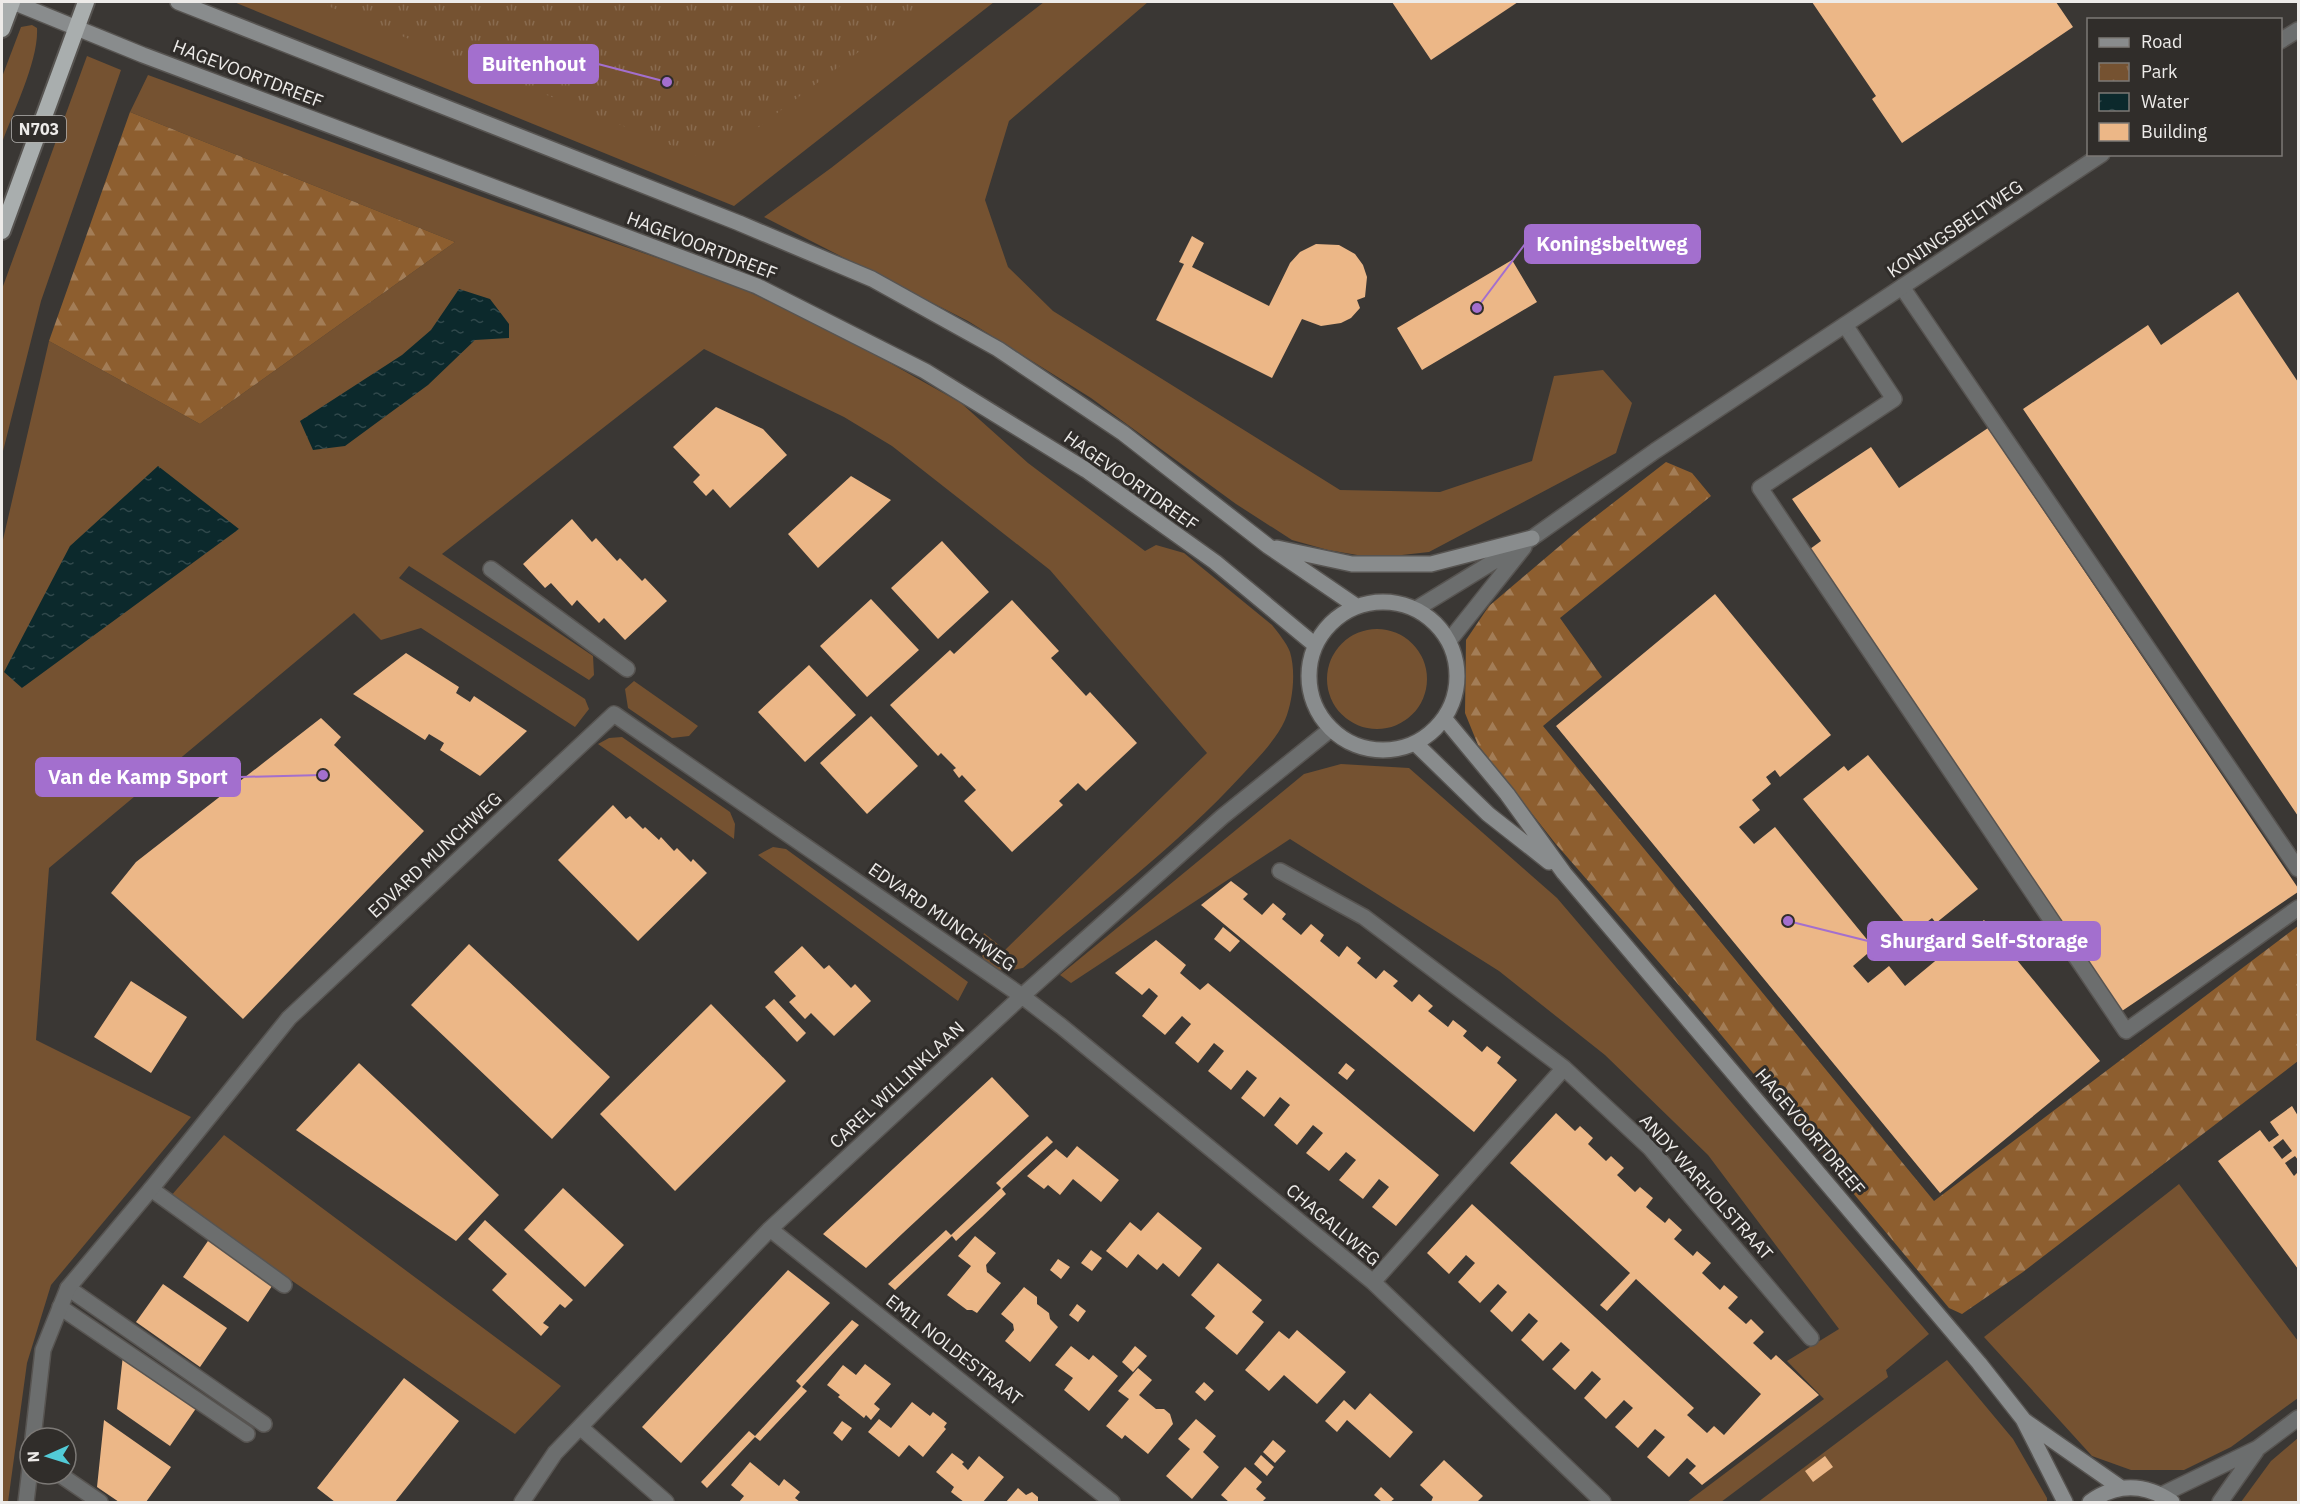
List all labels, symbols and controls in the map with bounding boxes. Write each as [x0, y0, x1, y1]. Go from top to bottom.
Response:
legend [2087, 18, 2282, 156]
text: Road [2141, 30, 2182, 53]
street label: HAGEVOORTDREEF [170, 34, 327, 113]
callout: Buitenhout [469, 45, 598, 83]
text: Buitenhout [482, 50, 586, 77]
text: Park [2141, 60, 2178, 83]
text: Water [2141, 90, 2190, 113]
road number: N703 [12, 116, 66, 142]
text: Building [2141, 120, 2208, 143]
street label: KONINGSBELTWEG [1882, 175, 2027, 283]
street label: HAGEVOORTDREEF [624, 206, 781, 285]
callout: Koningsbeltweg [1525, 225, 1700, 263]
text: Koningsbeltweg [1536, 230, 1689, 257]
street label: HAGEVOORTDREEF [1060, 426, 1203, 536]
callout: Van de Kamp Sport [36, 758, 240, 796]
text: Van de Kamp Sport [48, 763, 228, 790]
street label: EDVARD MUNCHWEG [363, 787, 506, 923]
street label: EDVARD MUNCHWEG [864, 857, 1020, 976]
callout: Shurgard Self-Storage [1868, 922, 2100, 960]
text: Shurgard Self-Storage [1880, 927, 2088, 954]
street label: CAREL WILLINKLAAN [824, 1016, 969, 1153]
street label: HAGEVOORTDREEF [1750, 1063, 1870, 1200]
street label: ANDY WARHOLSTRAAT [1635, 1109, 1778, 1264]
street label: CHAGALLWEG [1282, 1179, 1385, 1271]
street label: EMIL NOLDESTRAAT [881, 1289, 1027, 1410]
north arrow [18, 1426, 78, 1486]
text: N [23, 1450, 43, 1463]

